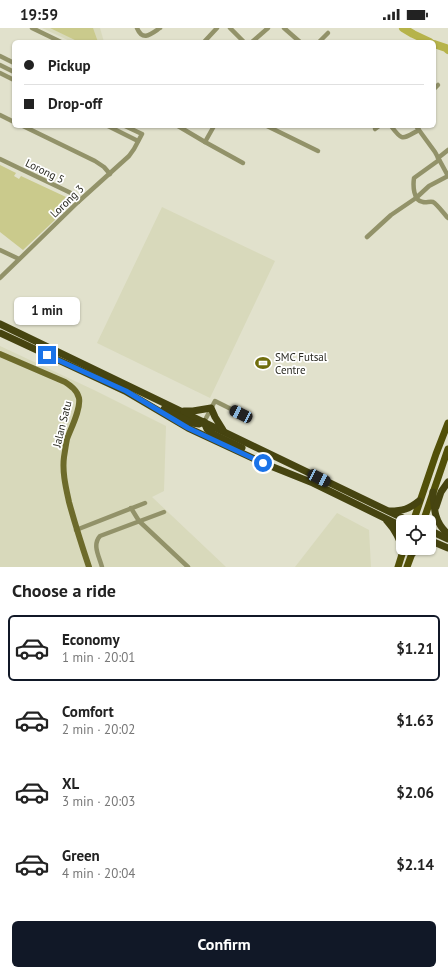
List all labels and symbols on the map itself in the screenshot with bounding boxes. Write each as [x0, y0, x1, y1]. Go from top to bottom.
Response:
street label: Lorong 5 [23, 156, 67, 186]
street label: Lorong 3 [47, 182, 87, 220]
callout: 1 min [14, 297, 80, 325]
route end [38, 346, 56, 364]
place label: SMC Futsal Centre [275, 350, 328, 377]
sports icon: SMC Futsal Centre [254, 354, 272, 372]
street label: Jalan Satu [49, 399, 75, 450]
car [228, 403, 254, 425]
route start [254, 454, 272, 472]
car [306, 467, 332, 489]

